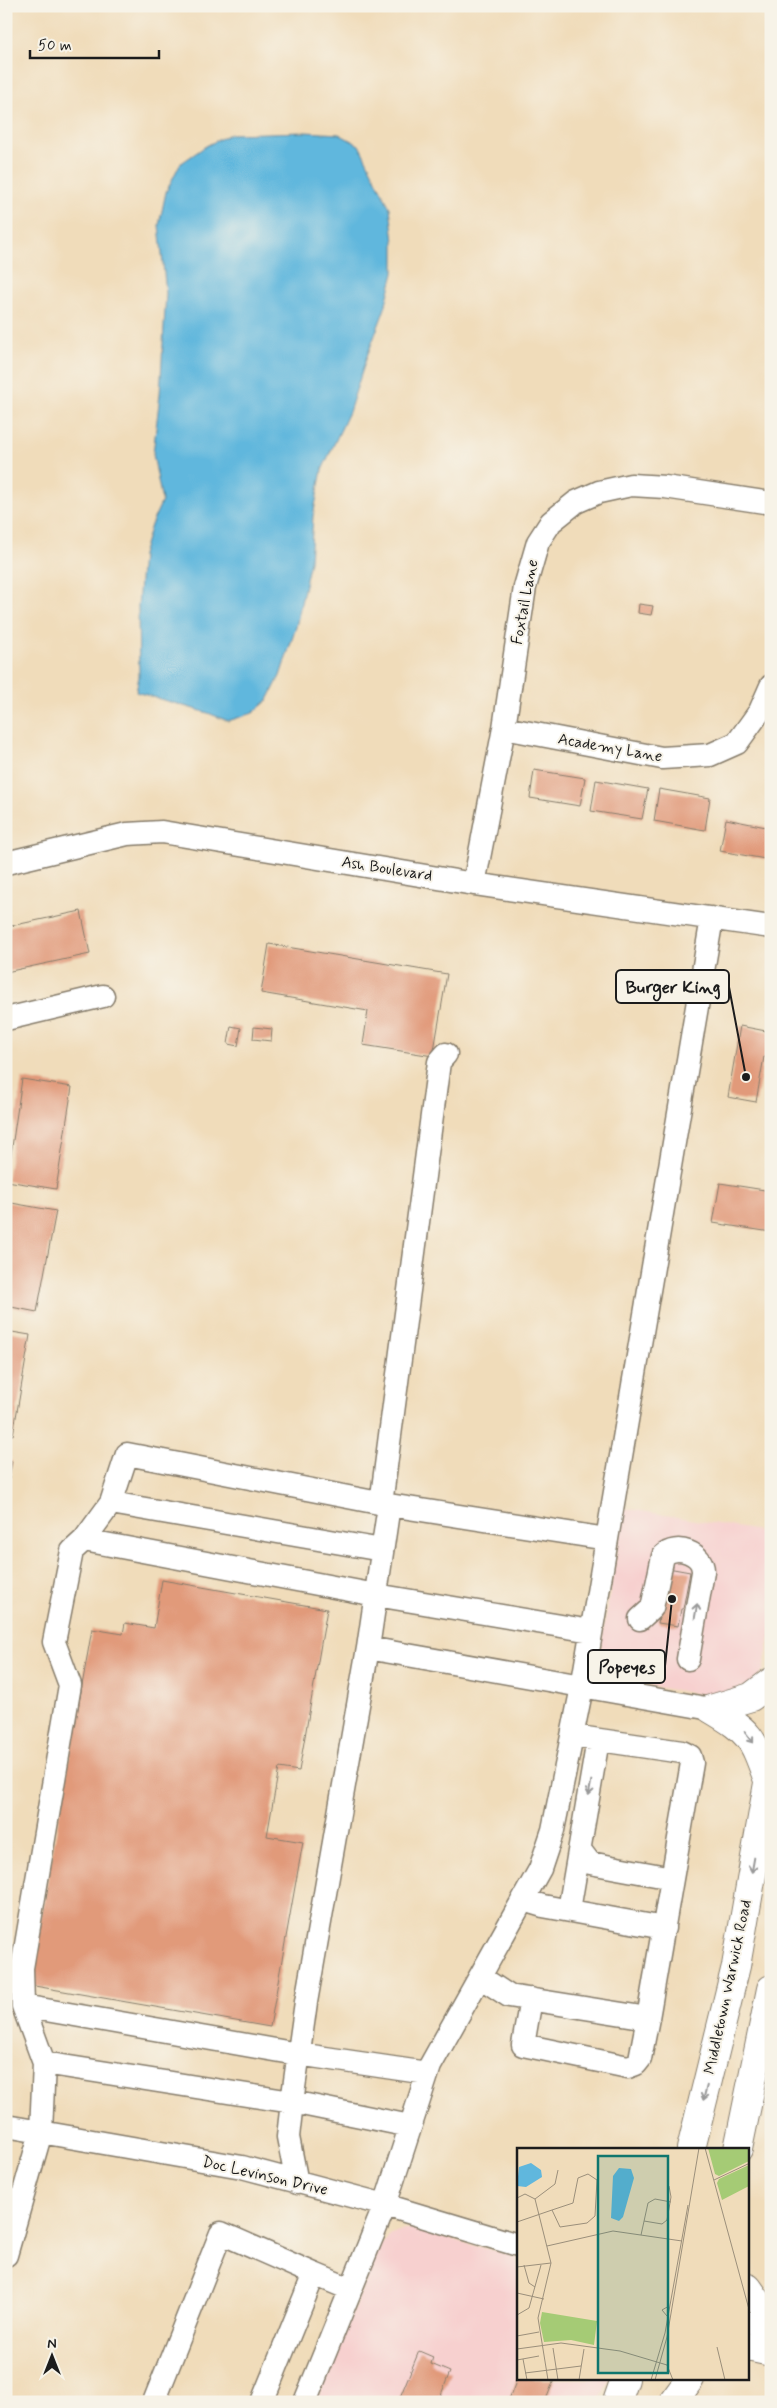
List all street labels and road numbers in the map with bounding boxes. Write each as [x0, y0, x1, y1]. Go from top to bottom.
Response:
street label: Foxtail Lane [506, 557, 544, 647]
street label: Academy Lane [556, 728, 664, 768]
street label: Ash Boulevard [340, 851, 434, 887]
street label: Middletown Warwick Road [699, 1898, 757, 2076]
street label: Doc Levinson Drive [200, 2151, 330, 2201]

